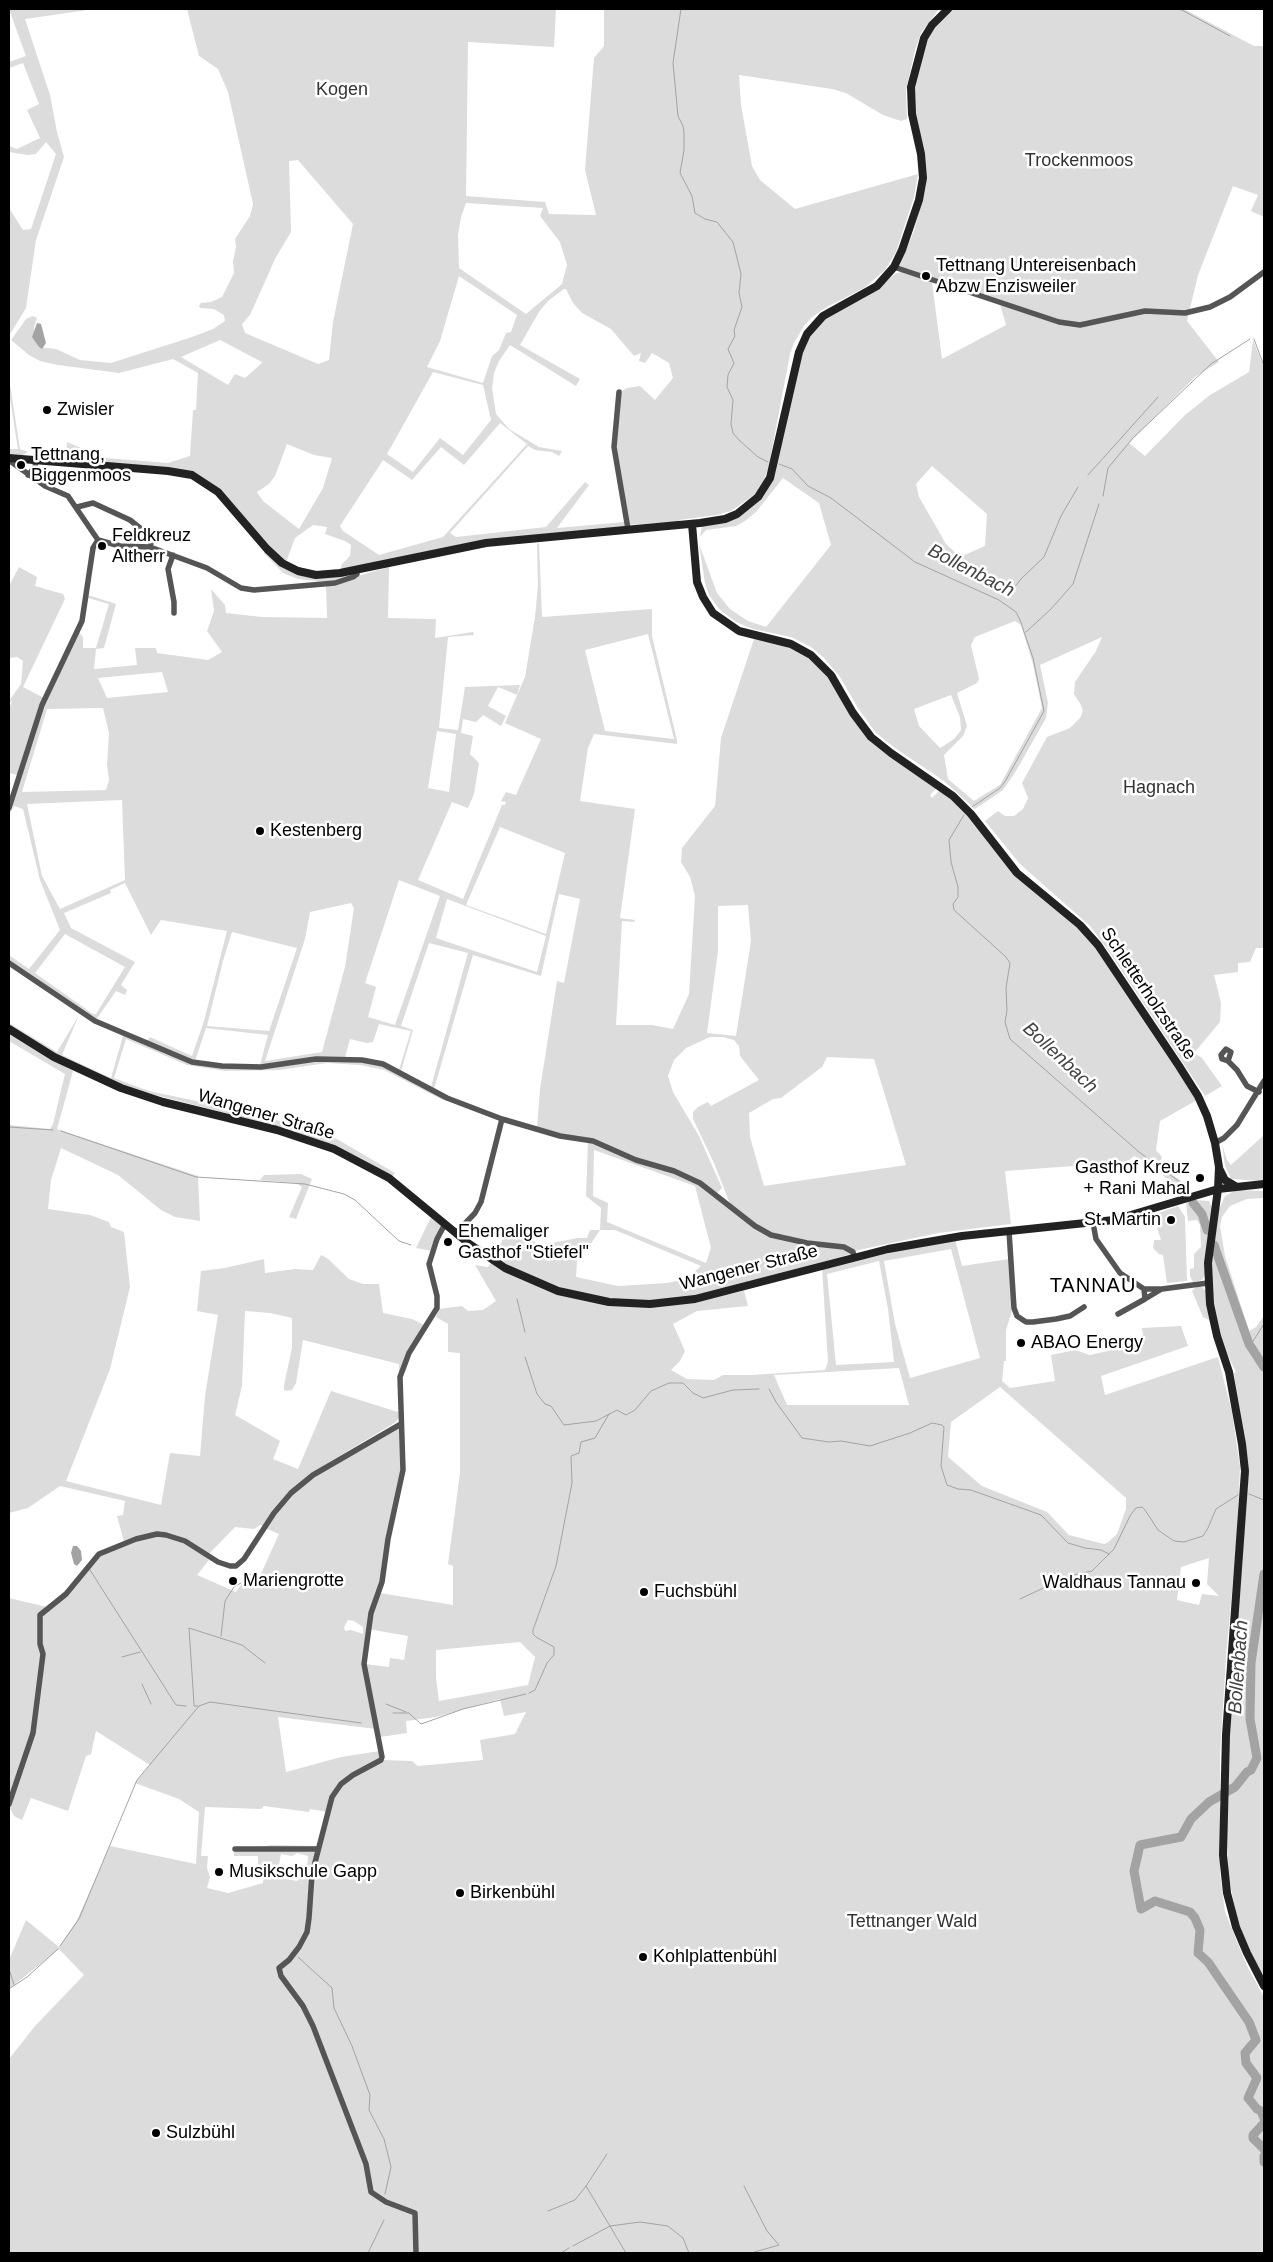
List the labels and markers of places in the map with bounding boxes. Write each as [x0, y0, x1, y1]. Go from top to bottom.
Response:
place label: Tettnang Untereisenbach Abzw Enzisweiler [936, 255, 1136, 298]
marker: Tettnang Untereisenbach Abzw Enzisweiler [920, 270, 932, 282]
place label: Zwisler [57, 399, 114, 421]
marker: Zwisler [41, 404, 53, 416]
place label: Tettnang, Biggenmoos [31, 444, 131, 486]
marker: Tettnang, Biggenmoos [15, 459, 27, 471]
place label: Feldkreuz Altherr [112, 525, 191, 568]
marker: Feldkreuz Altherr [96, 540, 108, 552]
place label: Kestenberg [270, 820, 362, 842]
marker: Kestenberg [254, 825, 266, 837]
place label: Gasthof Kreuz + Rani Mahal [1075, 1157, 1190, 1200]
marker: Gasthof Kreuz + Rani Mahal [1194, 1172, 1206, 1184]
place label: St. Martin [1084, 1209, 1161, 1231]
marker: St. Martin [1165, 1214, 1177, 1226]
place label: Ehemaliger Gasthof "Stiefel" [458, 1221, 589, 1264]
marker: Ehemaliger Gasthof "Stiefel" [442, 1236, 454, 1248]
place label: ABAO Energy [1031, 1332, 1143, 1354]
marker: ABAO Energy [1015, 1337, 1027, 1349]
place label: Mariengrotte [243, 1570, 344, 1592]
place label: Waldhaus Tannau [1043, 1572, 1186, 1594]
marker: Mariengrotte [227, 1575, 239, 1587]
marker: Waldhaus Tannau [1190, 1577, 1202, 1589]
place label: Fuchsbühl [654, 1581, 737, 1603]
marker: Fuchsbühl [638, 1586, 650, 1598]
place label: Musikschule Gapp [229, 1861, 377, 1883]
marker: Musikschule Gapp [213, 1866, 225, 1878]
place label: Birkenbühl [470, 1882, 555, 1904]
marker: Birkenbühl [454, 1887, 466, 1899]
place label: Kohlplattenbühl [653, 1946, 777, 1968]
marker: Kohlplattenbühl [637, 1951, 649, 1963]
place label: Sulzbühl [166, 2122, 235, 2144]
marker: Sulzbühl [150, 2127, 162, 2139]

